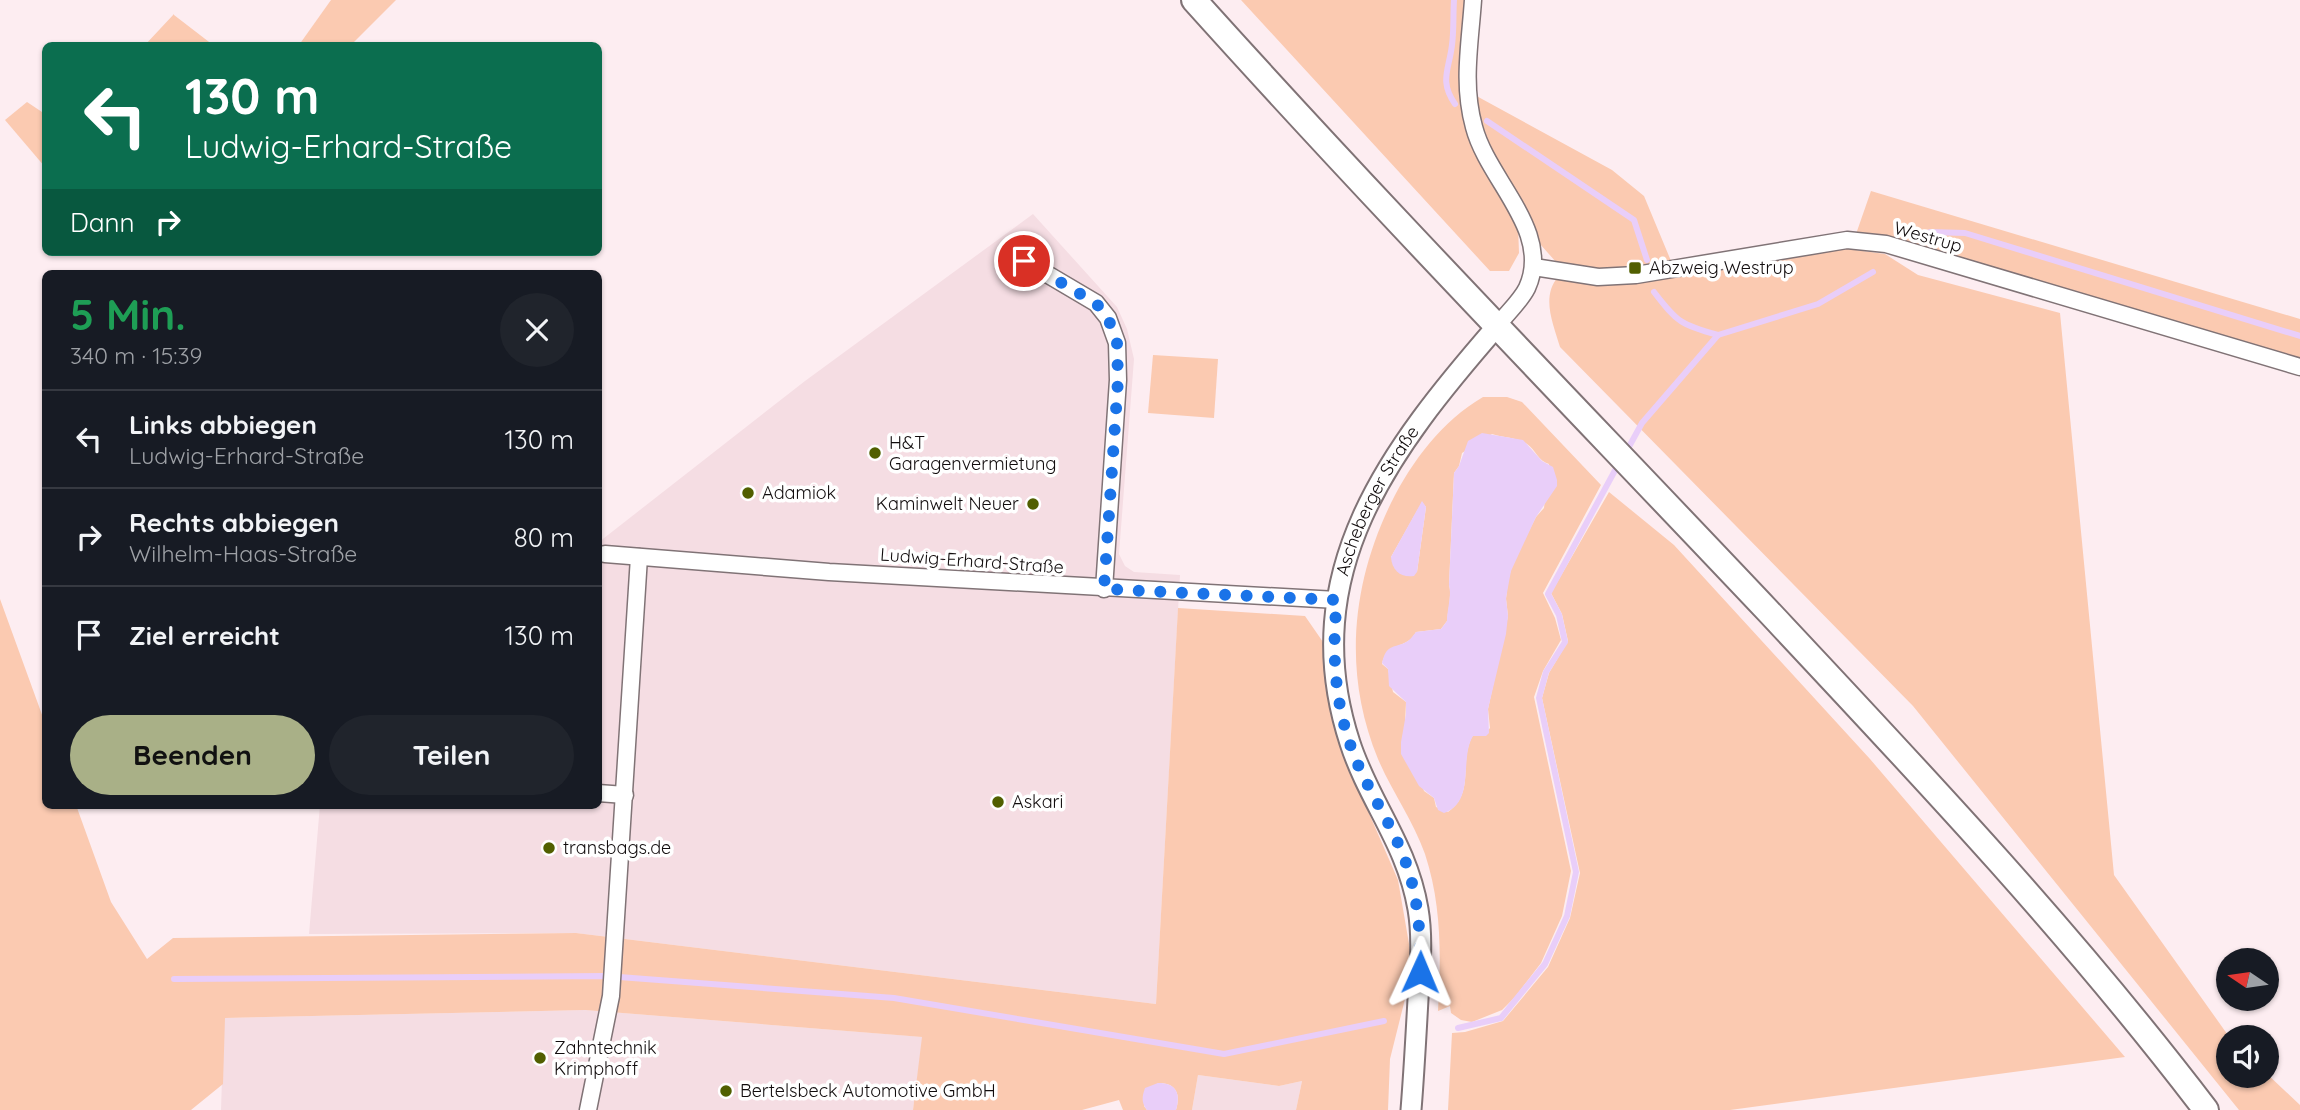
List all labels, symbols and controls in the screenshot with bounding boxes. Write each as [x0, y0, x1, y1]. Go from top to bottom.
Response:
text: 130 m [185, 65, 319, 126]
icon: left [70, 70, 161, 161]
text: Ludwig-Erhard-Straße [185, 126, 512, 166]
icon: right [149, 203, 187, 241]
text: Dann [70, 206, 135, 239]
street label: Westrup [1891, 216, 1965, 257]
pin [994, 231, 1054, 291]
icon: arrive [1005, 242, 1043, 280]
place label: Abzweig Westrup [1649, 256, 1794, 279]
marker: Abzweig Westrup [1627, 260, 1643, 276]
text: 5 Min. [70, 288, 186, 341]
button: close [500, 293, 574, 367]
text: 340 m · 15:39 [70, 341, 202, 370]
text: Links abbiegen [129, 408, 317, 441]
icon: left [70, 420, 108, 458]
street label: Ascheberger Straße [1330, 421, 1424, 578]
text: 130 m [504, 423, 574, 456]
place label: H&T Garagenvermietung [889, 431, 1057, 475]
text: Ludwig-Erhard-Straße [129, 441, 364, 470]
marker: H&T Garagenvermietung [867, 445, 883, 461]
place label: Adamiok [762, 481, 836, 504]
marker: Adamiok [740, 485, 756, 501]
place label: Kaminwelt Neuer [876, 492, 1019, 515]
marker: Kaminwelt Neuer [1025, 496, 1041, 512]
text: Rechts abbiegen [129, 506, 339, 539]
icon: right [70, 518, 108, 556]
text: 80 m [514, 521, 574, 554]
text: Wilhelm-Haas-Straße [129, 539, 357, 568]
street label: Ludwig-Erhard-Straße [879, 543, 1065, 578]
icon: arrive [70, 616, 108, 654]
text: Ziel erreicht [129, 619, 280, 652]
text: 130 m [504, 619, 574, 652]
button: Beenden [70, 715, 315, 795]
button: Teilen [329, 715, 574, 795]
place label: Askari [1012, 790, 1063, 813]
marker: Askari [990, 794, 1006, 810]
place label: transbags.de [563, 836, 671, 859]
marker: transbags.de [541, 840, 557, 856]
position arrow [1383, 935, 1457, 1009]
north arrow [2216, 948, 2278, 1012]
map controls [2216, 948, 2279, 1088]
button: sound [2216, 1025, 2279, 1088]
place label: Zahntechnik Krimphoff [554, 1036, 657, 1080]
marker: Zahntechnik Krimphoff [532, 1050, 548, 1066]
place label: Bertelsbeck Automotive GmbH [740, 1079, 996, 1102]
marker: Bertelsbeck Automotive GmbH [718, 1083, 734, 1099]

